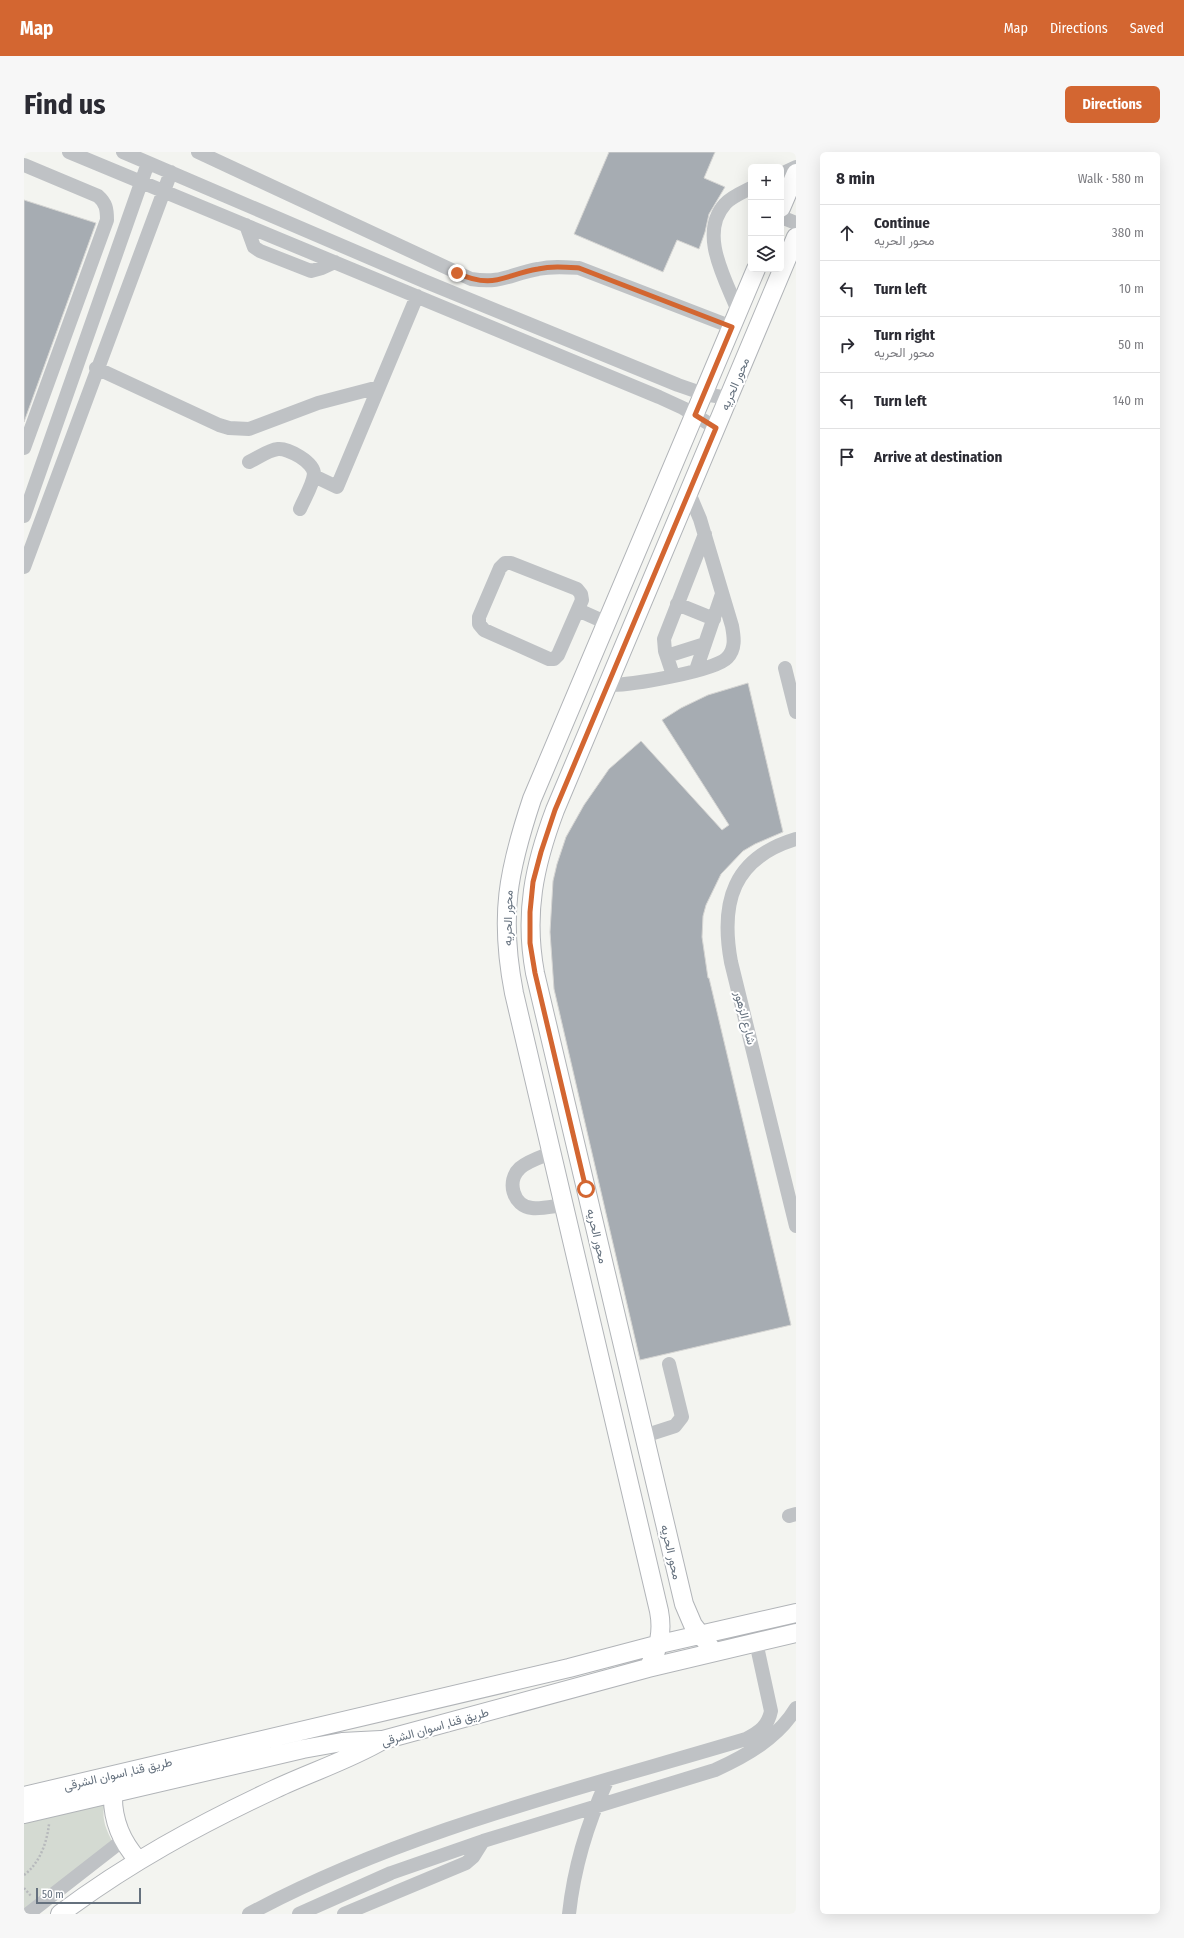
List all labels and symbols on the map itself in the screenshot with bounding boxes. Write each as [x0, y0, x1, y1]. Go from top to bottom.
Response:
route end [448, 264, 466, 282]
street label: محور الحريه [718, 356, 753, 413]
street label: محور الحريه [501, 890, 516, 946]
street label: شارع الزهور [729, 989, 758, 1047]
route start [577, 1180, 595, 1198]
street label: محور الحريه [583, 1207, 610, 1265]
street label: محور الحريه [657, 1523, 684, 1581]
street label: طريق قنا, اسوان الشرقى [380, 1705, 491, 1750]
street label: طريق قنا, اسوان الشرقى [62, 1755, 174, 1794]
scale bar [36, 1886, 141, 1905]

